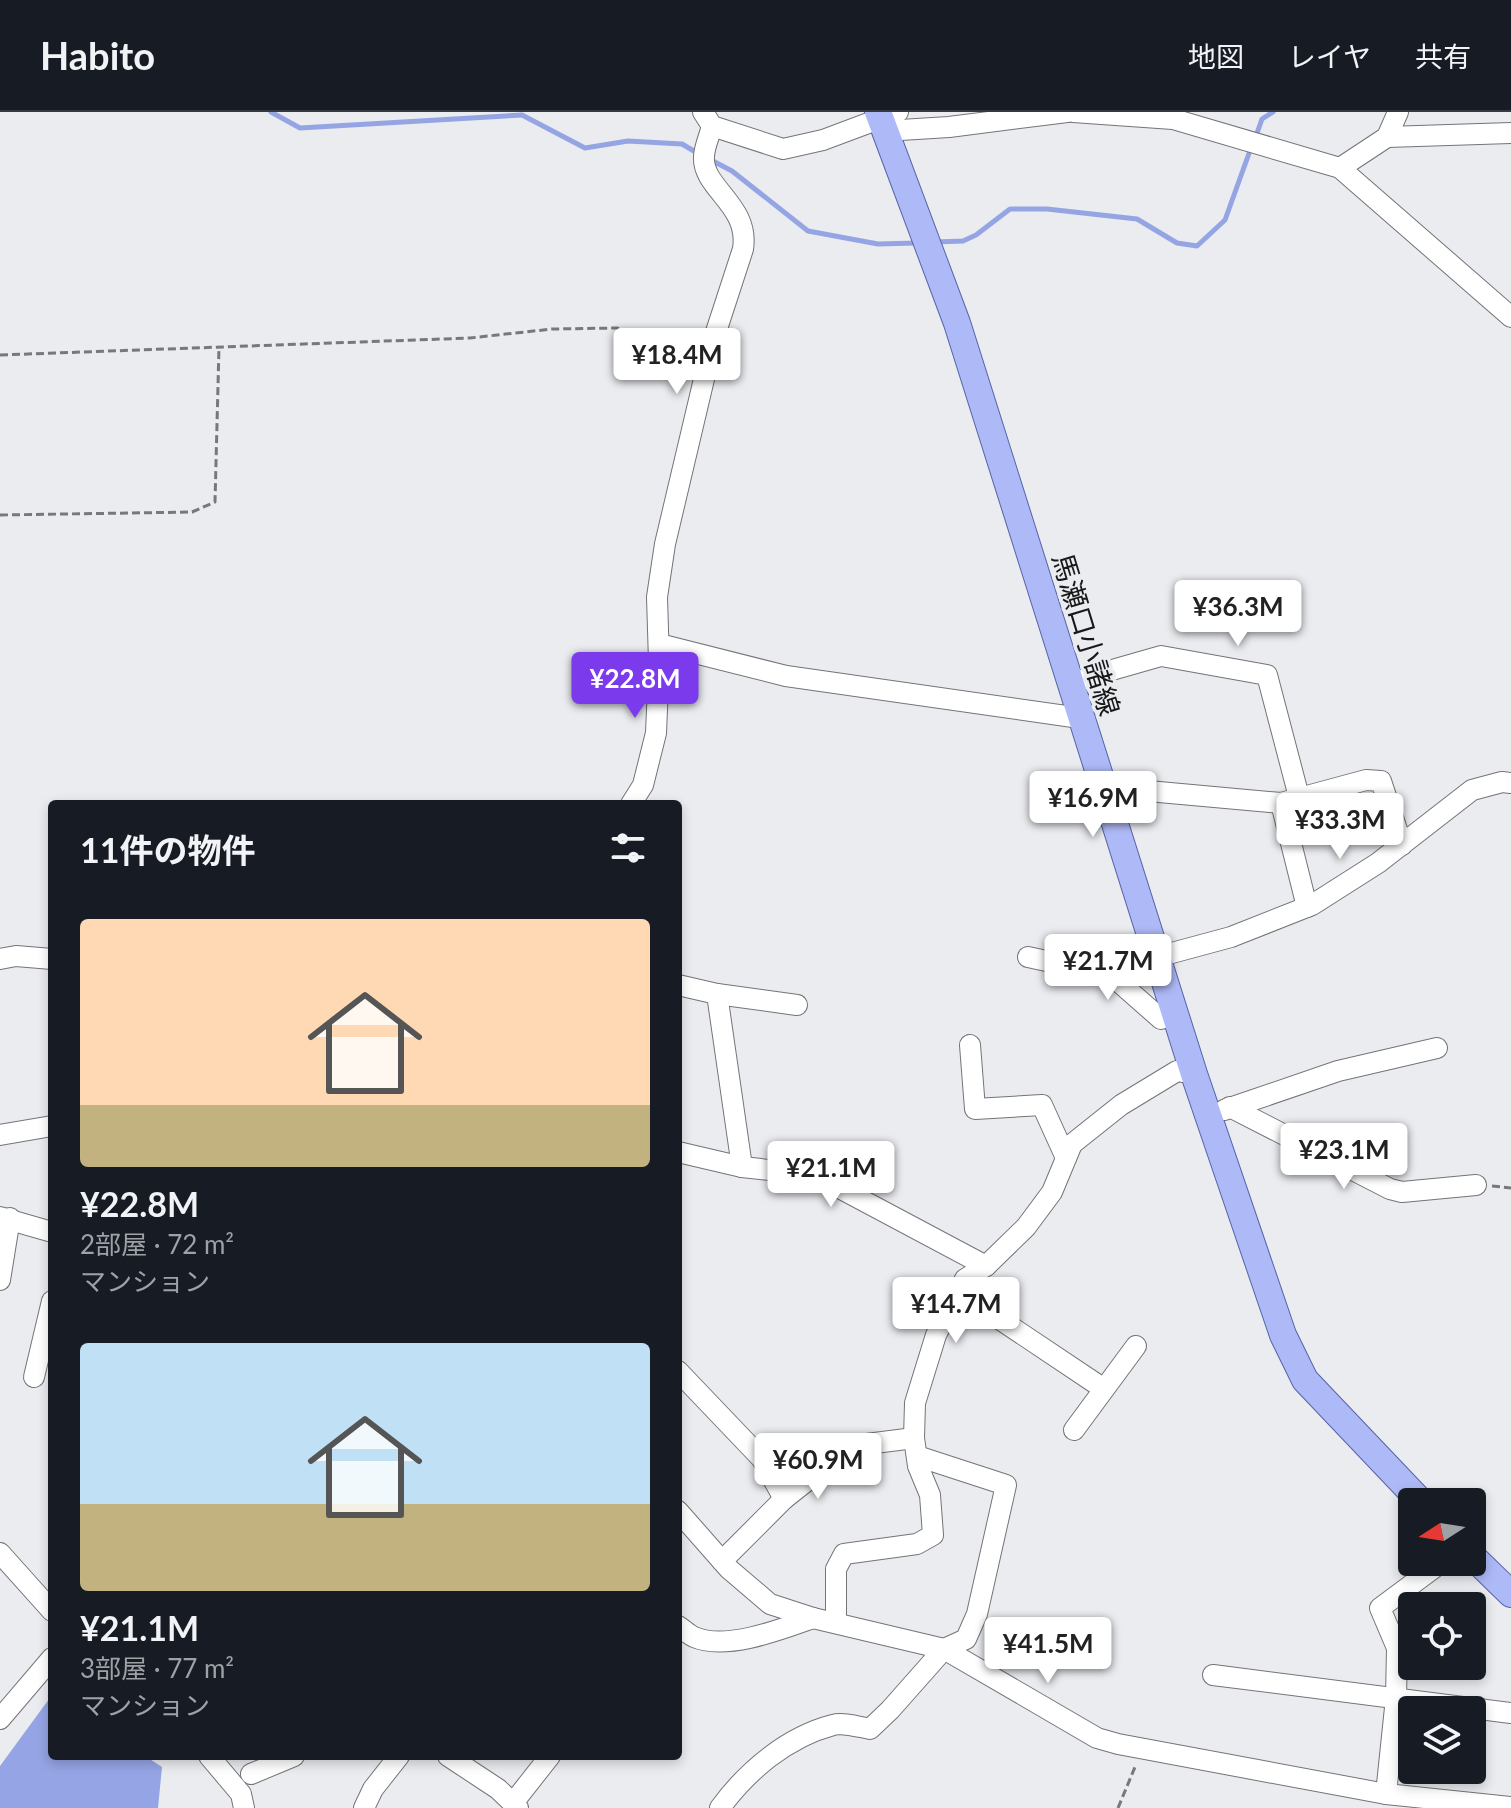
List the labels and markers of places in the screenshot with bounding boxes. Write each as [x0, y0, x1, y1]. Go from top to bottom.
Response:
pin: ¥18.4M [612, 328, 742, 396]
pin: ¥36.3M [1173, 580, 1303, 648]
pin: ¥22.8M [570, 652, 700, 720]
pin: ¥16.9M [1028, 771, 1158, 839]
pin: ¥33.3M [1275, 793, 1405, 861]
pin: ¥21.7M [1043, 934, 1173, 1002]
pin: ¥23.1M [1279, 1123, 1409, 1191]
pin: ¥21.1M [766, 1141, 896, 1209]
pin: ¥14.7M [891, 1277, 1021, 1345]
pin: ¥60.9M [753, 1433, 883, 1501]
pin: ¥41.5M [983, 1617, 1113, 1685]

